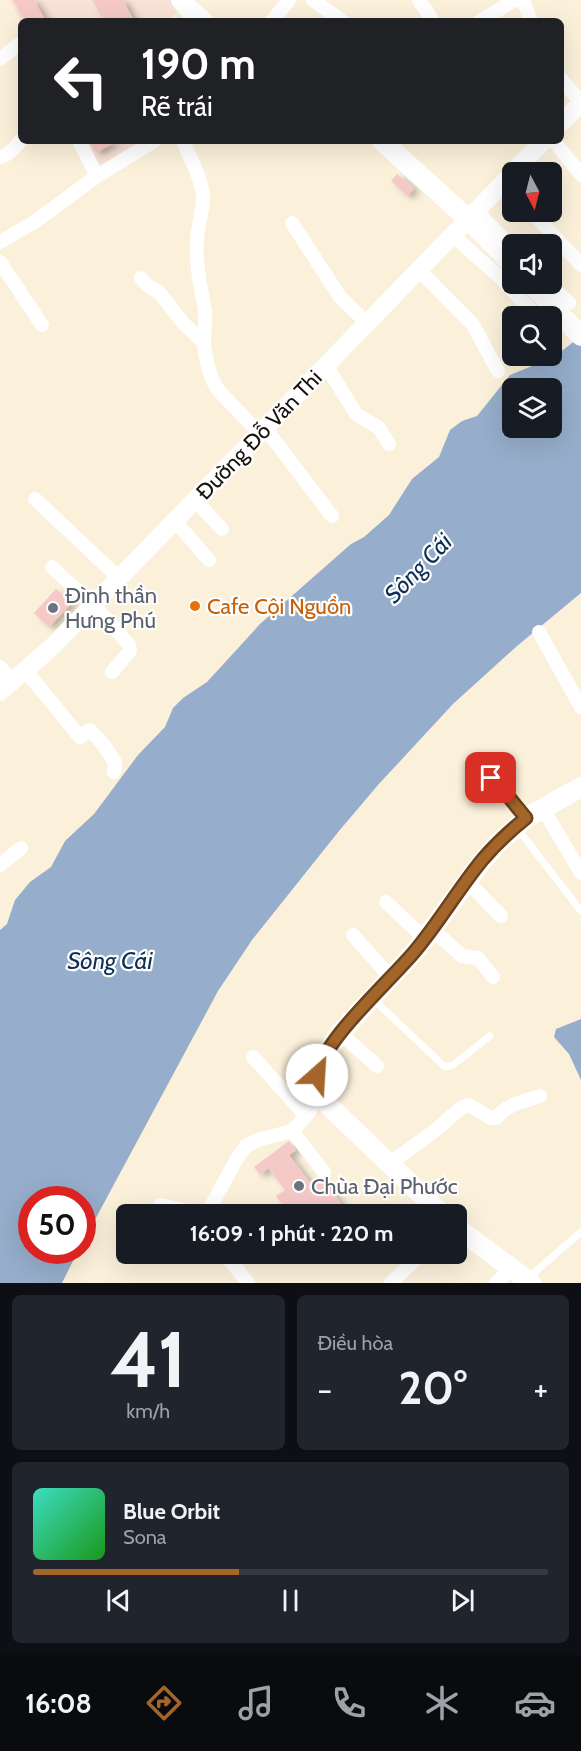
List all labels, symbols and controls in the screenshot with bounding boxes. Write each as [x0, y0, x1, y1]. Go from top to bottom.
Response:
text: 190 m [141, 38, 256, 90]
icon: left [42, 42, 120, 120]
text: Rẽ trái [141, 90, 213, 123]
north arrow [502, 162, 562, 222]
map controls [502, 162, 562, 438]
button: sound [502, 234, 562, 294]
button: search [502, 306, 562, 366]
street label: Đường Đỗ Văn Thi [190, 365, 328, 505]
button: layers [502, 378, 562, 438]
water label: Sông Cái [378, 527, 459, 609]
place label: Đình thần Hưng Phú [65, 582, 157, 634]
place label: Cafe Cội Nguồn [207, 593, 351, 620]
marker: Cafe Cội Nguồn [188, 599, 202, 613]
marker: Đình thần Hưng Phú [46, 601, 60, 615]
pin [465, 752, 516, 803]
icon: arrive [474, 761, 507, 794]
water label: Sông Cái [67, 946, 153, 975]
position arrow [285, 1043, 349, 1107]
place label: Chùa Đại Phước [311, 1173, 458, 1200]
marker: Chùa Đại Phước [292, 1179, 306, 1193]
speed limit sign: 50 [18, 1186, 96, 1264]
text: 16:09 · 1 phút · 220 m [190, 1220, 393, 1247]
text: 41 [110, 1312, 187, 1407]
text: Điều hòa [318, 1331, 393, 1355]
text: 20° [398, 1361, 467, 1415]
text: − [318, 1369, 332, 1409]
text: + [533, 1369, 548, 1409]
text: km/h [126, 1399, 170, 1423]
text: Blue Orbit [123, 1498, 220, 1525]
text: Sona [123, 1525, 166, 1549]
icon: previous [102, 1584, 135, 1617]
icon: pause [274, 1584, 307, 1617]
icon: next [446, 1584, 479, 1617]
icon: directions [143, 1682, 185, 1724]
icon: music [235, 1682, 277, 1724]
icon: phone [328, 1682, 370, 1724]
icon: climate [421, 1682, 463, 1724]
icon: car [514, 1682, 556, 1724]
text: 16:08 [25, 1687, 92, 1720]

